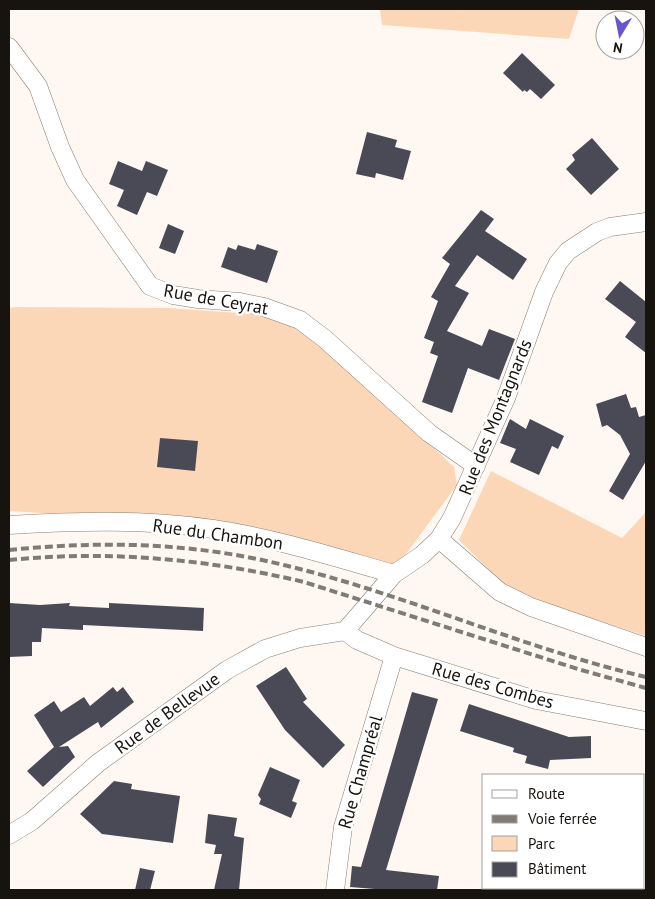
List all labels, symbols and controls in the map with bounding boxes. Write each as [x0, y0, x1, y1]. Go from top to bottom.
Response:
north arrow [595, 10, 645, 60]
text: N [612, 38, 624, 57]
street label: Rue de Ceyrat [162, 278, 270, 320]
street label: Rue des Montagnards [453, 336, 537, 498]
street label: Rue du Chambon [151, 513, 285, 555]
street label: Rue des Combes [429, 657, 557, 713]
street label: Rue de Bellevue [110, 667, 224, 759]
street label: Rue Champréal [333, 712, 387, 831]
legend [482, 774, 645, 889]
text: Route [528, 784, 565, 803]
text: Voie ferrée [527, 809, 597, 828]
text: Parc [528, 834, 555, 853]
text: Bâtiment [528, 859, 586, 878]

